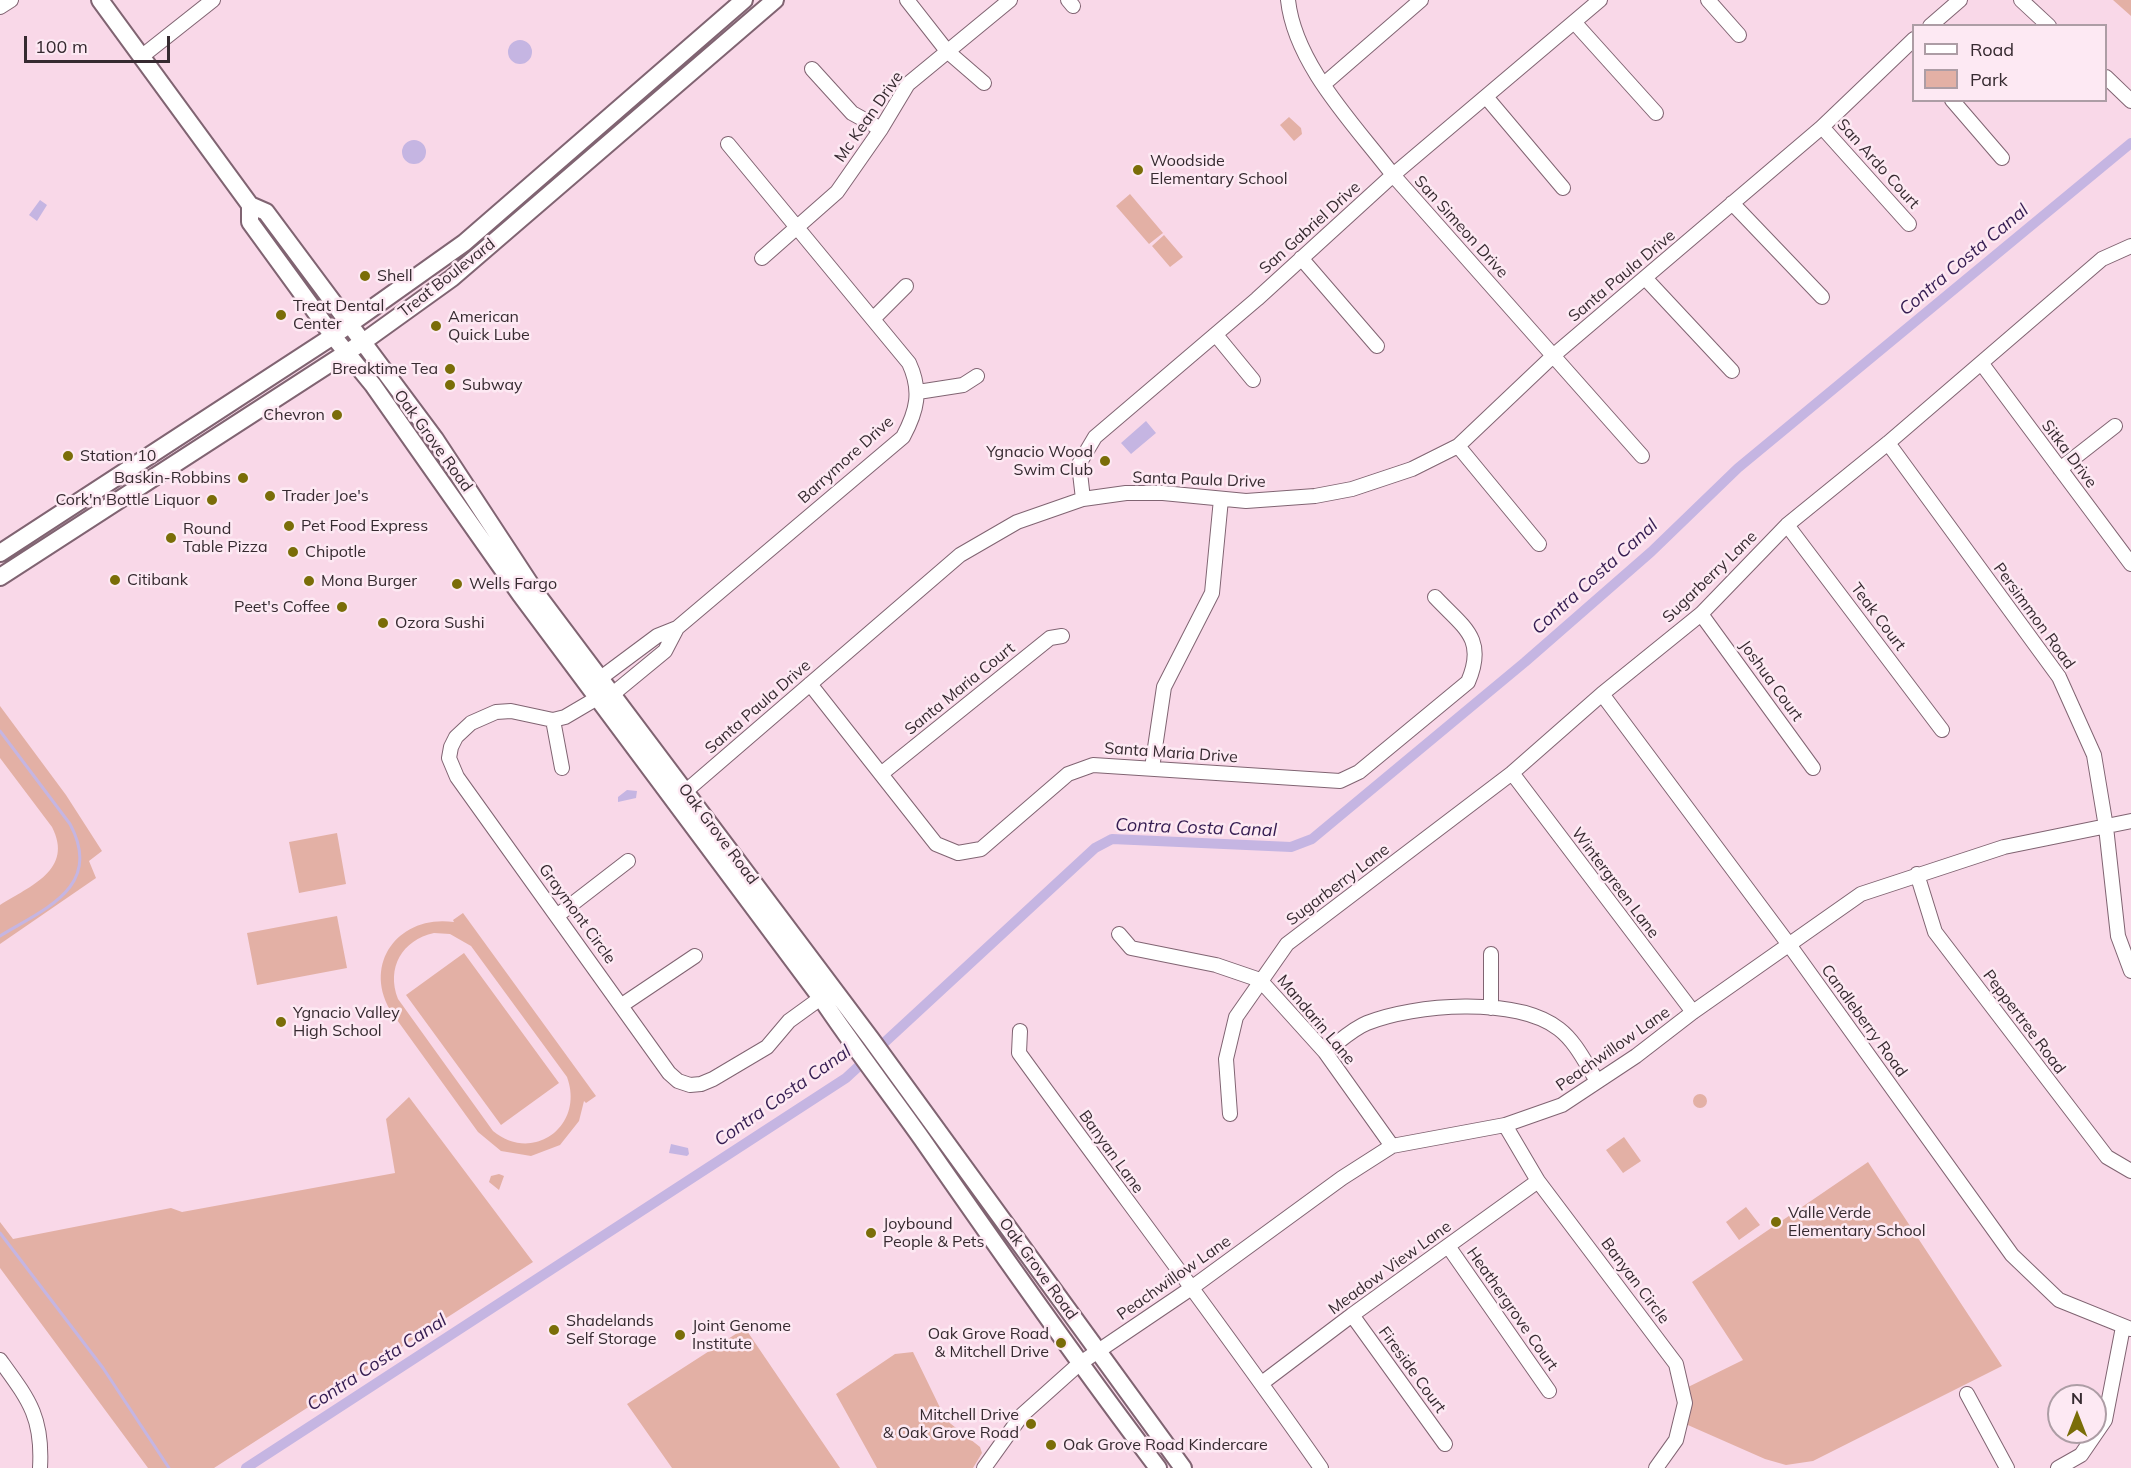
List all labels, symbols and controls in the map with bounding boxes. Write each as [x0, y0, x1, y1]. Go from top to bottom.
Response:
scale bar [27, 24, 172, 62]
legend [1912, 24, 2107, 102]
text: 100 m [35, 35, 88, 58]
text: Road [1970, 38, 2014, 61]
street label: Mc Kean Drive [831, 68, 907, 166]
text: Park [1970, 68, 2008, 91]
street label: San Ardo Court [1833, 115, 1923, 213]
place label: Woodside Elementary School [1150, 151, 1288, 189]
marker: Woodside Elementary School [1131, 163, 1145, 177]
street label: San Simeon Drive [1410, 172, 1512, 282]
street label: San Gabriel Drive [1256, 178, 1364, 278]
water label: Contra Costa Canal [1895, 200, 2033, 320]
street label: Santa Paula Drive [1565, 226, 1679, 326]
street label: Treat Boulevard [395, 234, 499, 322]
place label: Shell [377, 266, 413, 286]
marker: Shell [358, 269, 372, 283]
place label: Treat Dental Center [293, 296, 384, 334]
place label: American Quick Lube [448, 307, 530, 345]
marker: Treat Dental Center [274, 308, 288, 322]
marker: American Quick Lube [429, 319, 443, 333]
place label: Breaktime Tea [332, 359, 438, 379]
marker: Breaktime Tea [443, 362, 457, 376]
place label: Subway [462, 375, 522, 395]
marker: Subway [443, 378, 457, 392]
street label: Oak Grove Road [390, 386, 476, 496]
place label: Chevron [263, 405, 325, 425]
marker: Chevron [330, 408, 344, 422]
street label: Barrymore Drive [794, 412, 898, 508]
street label: Sitka Drive [2037, 416, 2101, 492]
place label: Ygnacio Wood Swim Club [986, 442, 1093, 480]
place label: Station 10 [80, 446, 156, 466]
marker: Station 10 [61, 449, 75, 463]
marker: Ygnacio Wood Swim Club [1098, 454, 1112, 468]
place label: Baskin-Robbins [114, 468, 231, 488]
street label: Santa Paula Drive [1132, 468, 1266, 492]
marker: Baskin-Robbins [236, 471, 250, 485]
place label: Trader Joe's [282, 486, 369, 506]
marker: Trader Joe's [263, 489, 277, 503]
place label: Cork'n Bottle Liquor [55, 490, 200, 510]
marker: Cork'n Bottle Liquor [205, 493, 219, 507]
water label: Contra Costa Canal [1528, 515, 1662, 639]
place label: Pet Food Express [301, 516, 428, 536]
place label: Round Table Pizza [183, 519, 268, 557]
marker: Pet Food Express [282, 519, 296, 533]
street label: Sugarberry Lane [1659, 527, 1761, 627]
marker: Round Table Pizza [164, 531, 178, 545]
place label: Chipotle [305, 542, 366, 562]
marker: Chipotle [286, 545, 300, 559]
street label: Persimmon Road [1989, 559, 2079, 673]
place label: Citibank [127, 570, 188, 590]
place label: Mona Burger [321, 571, 417, 591]
marker: Citibank [108, 573, 122, 587]
marker: Mona Burger [302, 574, 316, 588]
place label: Wells Fargo [469, 574, 557, 594]
marker: Wells Fargo [450, 577, 464, 591]
street label: Teak Court [1846, 579, 1910, 655]
place label: Peet's Coffee [234, 597, 330, 617]
marker: Peet's Coffee [335, 600, 349, 614]
place label: Ozora Sushi [395, 613, 484, 633]
marker: Ozora Sushi [376, 616, 390, 630]
street label: Joshua Court [1735, 637, 1807, 725]
street label: Santa Maria Court [901, 639, 1019, 739]
street label: Santa Paula Drive [701, 656, 815, 758]
street label: Santa Maria Drive [1104, 739, 1238, 767]
street label: Oak Grove Road [674, 780, 762, 888]
water label: Contra Costa Canal [1115, 814, 1277, 842]
street label: Wintergreen Lane [1567, 824, 1663, 942]
street label: Sugarberry Lane [1283, 840, 1393, 930]
street label: Graymont Circle [534, 860, 620, 968]
street label: Candleberry Road [1817, 961, 1911, 1081]
street label: Peppertree Road [1979, 966, 2069, 1078]
street label: Mandarin Lane [1273, 971, 1359, 1069]
place label: Ygnacio Valley High School [293, 1003, 400, 1041]
street label: Peachwillow Lane [1552, 1003, 1674, 1095]
marker: Ygnacio Valley High School [274, 1015, 288, 1029]
water label: Contra Costa Canal [711, 1041, 855, 1151]
street label: Banyan Lane [1075, 1107, 1147, 1197]
place label: Valle Verde Elementary School [1788, 1203, 1926, 1241]
place label: Joybound People & Pets [883, 1214, 984, 1252]
street label: Oak Grove Road [995, 1214, 1081, 1324]
marker: Valle Verde Elementary School [1769, 1215, 1783, 1229]
street label: Meadow View Lane [1325, 1217, 1455, 1319]
marker: Joybound People & Pets [864, 1226, 878, 1240]
street label: Peachwillow Lane [1113, 1232, 1235, 1324]
street label: Banyan Circle [1597, 1234, 1673, 1328]
street label: Heathergrove Court [1462, 1244, 1562, 1374]
water label: Contra Costa Canal [303, 1310, 451, 1416]
place label: Shadelands Self Storage [566, 1311, 656, 1349]
place label: Joint Genome Institute [692, 1316, 791, 1354]
marker: Shadelands Self Storage [547, 1323, 561, 1337]
street label: Fireside Court [1374, 1323, 1450, 1417]
place label: Oak Grove Road & Mitchell Drive [928, 1324, 1049, 1362]
marker: Joint Genome Institute [673, 1328, 687, 1342]
marker: Oak Grove Road & Mitchell Drive [1054, 1336, 1068, 1350]
north arrow [2047, 1384, 2107, 1444]
text: N [2071, 1388, 2083, 1408]
place label: Mitchell Drive & Oak Grove Road [883, 1405, 1019, 1443]
marker: Mitchell Drive & Oak Grove Road [1024, 1417, 1038, 1431]
place label: Oak Grove Road Kindercare [1063, 1435, 1268, 1455]
marker: Oak Grove Road Kindercare [1044, 1438, 1058, 1452]

